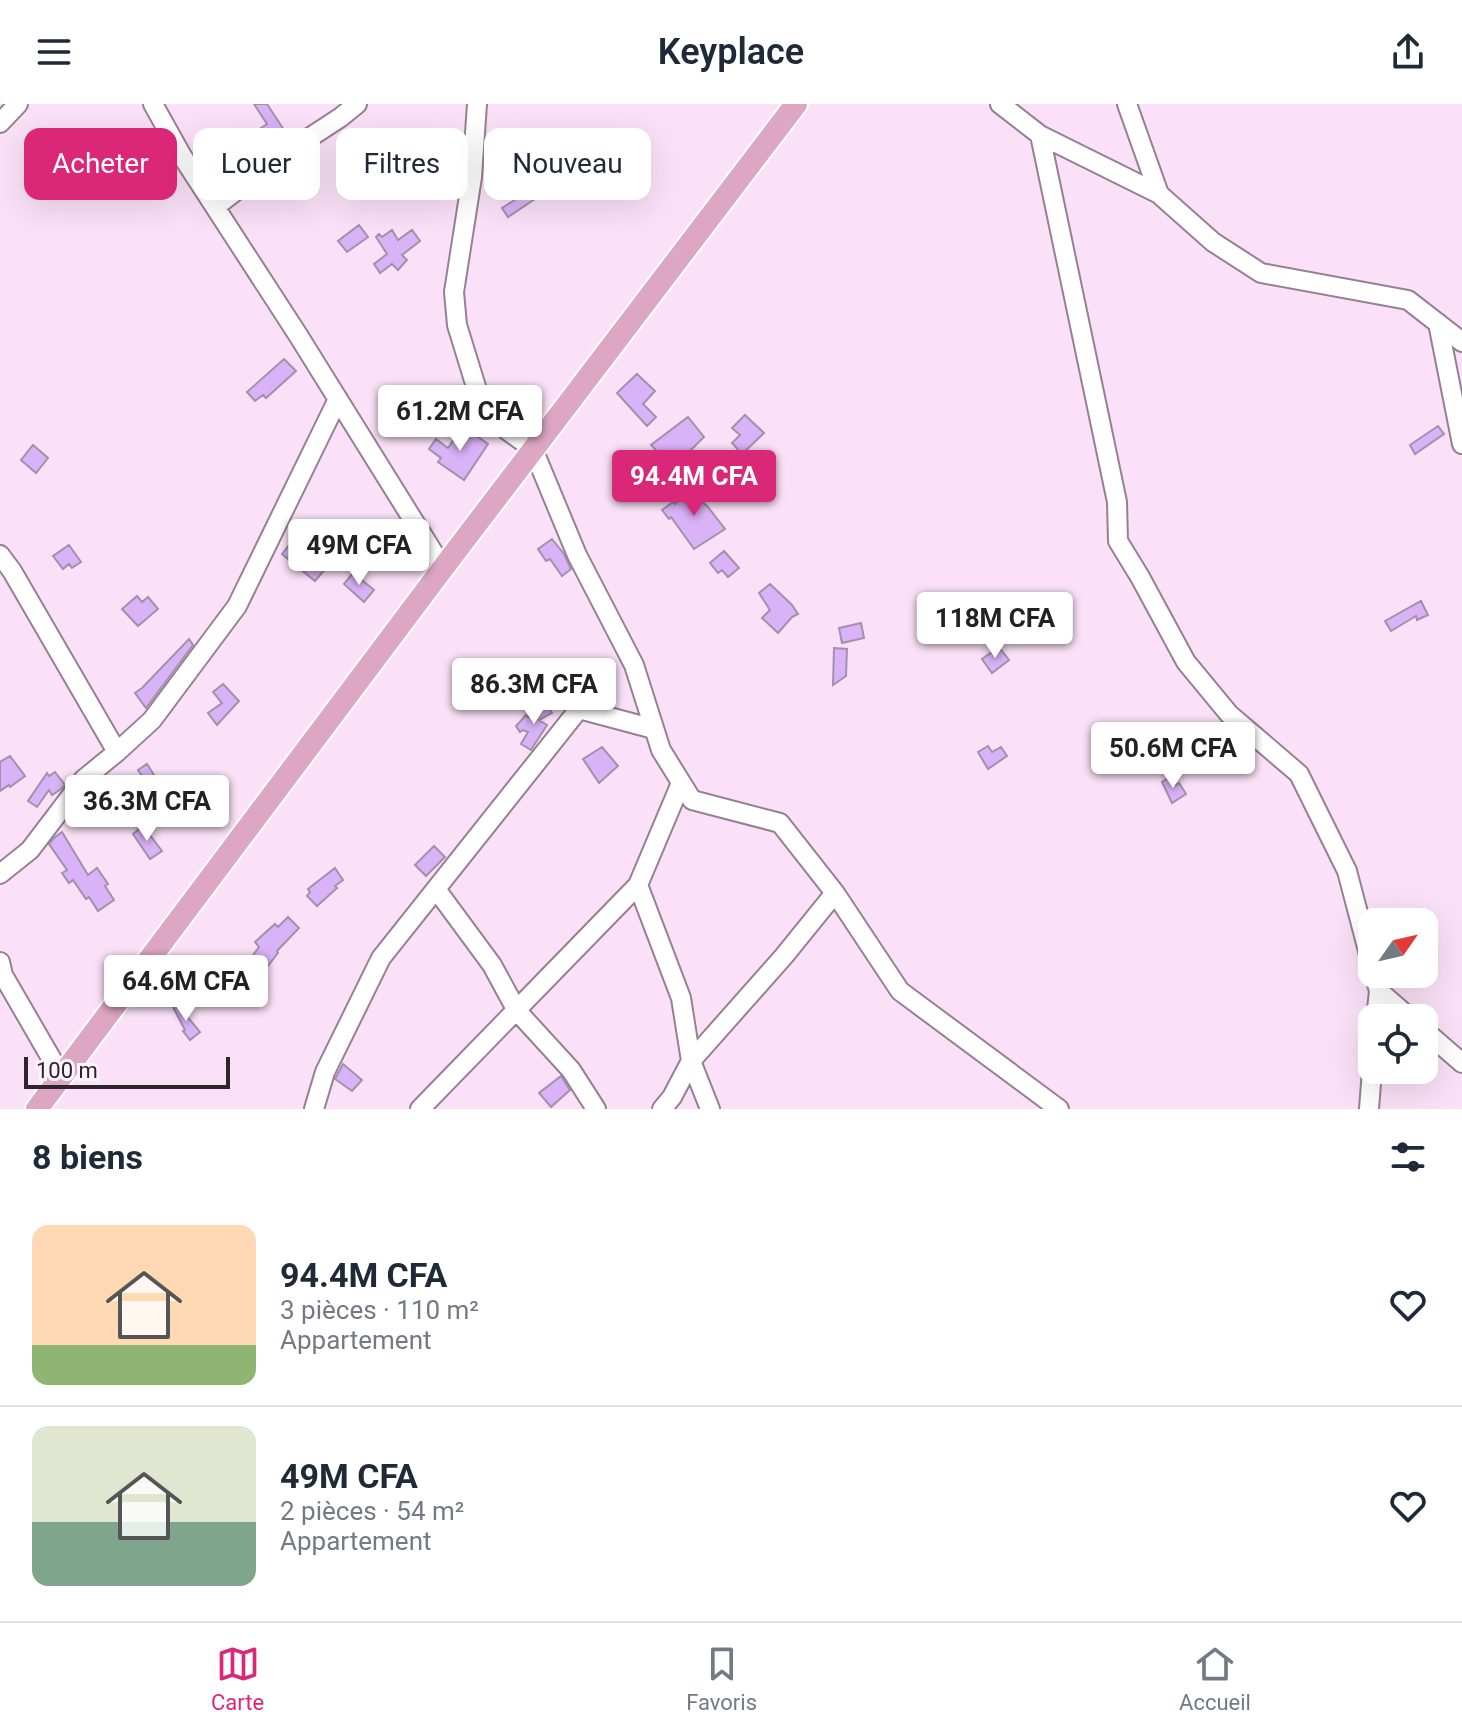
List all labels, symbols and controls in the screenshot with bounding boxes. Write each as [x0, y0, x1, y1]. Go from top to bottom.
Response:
icon: menu [32, 30, 76, 74]
icon: share [1386, 30, 1430, 74]
text: Keyplace [658, 31, 804, 73]
chip: Acheter [24, 128, 177, 200]
chip: Louer [193, 128, 320, 200]
chip: Filtres [336, 128, 468, 200]
chip: Nouveau [484, 128, 651, 200]
pin: 61.2M CFA [368, 385, 552, 453]
text: 61.2M CFA [396, 396, 524, 426]
pin: 94.4M CFA [602, 450, 786, 518]
text: 94.4M CFA [630, 461, 758, 491]
pin: 49M CFA [285, 519, 433, 587]
text: 49M CFA [306, 530, 412, 560]
pin: 118M CFA [912, 592, 1078, 660]
text: 118M CFA [935, 603, 1055, 633]
pin: 86.3M CFA [442, 658, 626, 726]
text: 86.3M CFA [470, 669, 598, 699]
pin: 50.6M CFA [1081, 722, 1265, 790]
text: 50.6M CFA [1109, 733, 1237, 763]
pin: 36.3M CFA [55, 775, 239, 843]
text: 36.3M CFA [83, 786, 211, 816]
north arrow [1358, 908, 1438, 988]
map controls [1358, 908, 1438, 1084]
pin: 64.6M CFA [94, 955, 278, 1023]
text: 64.6M CFA [122, 966, 250, 996]
button: locate [1358, 1004, 1438, 1084]
scale bar [24, 1053, 230, 1089]
text: 100 m [36, 1058, 98, 1083]
icon: filters [1386, 1135, 1430, 1179]
text: 8 biens [32, 1137, 143, 1177]
text: 94.4M CFA [280, 1255, 447, 1295]
icon: home [96, 1257, 192, 1353]
icon: heart [1386, 1283, 1430, 1327]
text: 3 pièces · 110 m² [280, 1295, 479, 1325]
text: Appartement [280, 1325, 432, 1355]
text: 49M CFA [280, 1456, 418, 1496]
icon: home [96, 1458, 192, 1554]
icon: heart [1386, 1484, 1430, 1528]
text: 2 pièces · 54 m² [280, 1496, 464, 1526]
text: Appartement [280, 1526, 432, 1556]
tab: Carte [211, 1642, 264, 1715]
tab: Favoris [686, 1642, 757, 1715]
tab: Accueil [1179, 1642, 1251, 1715]

